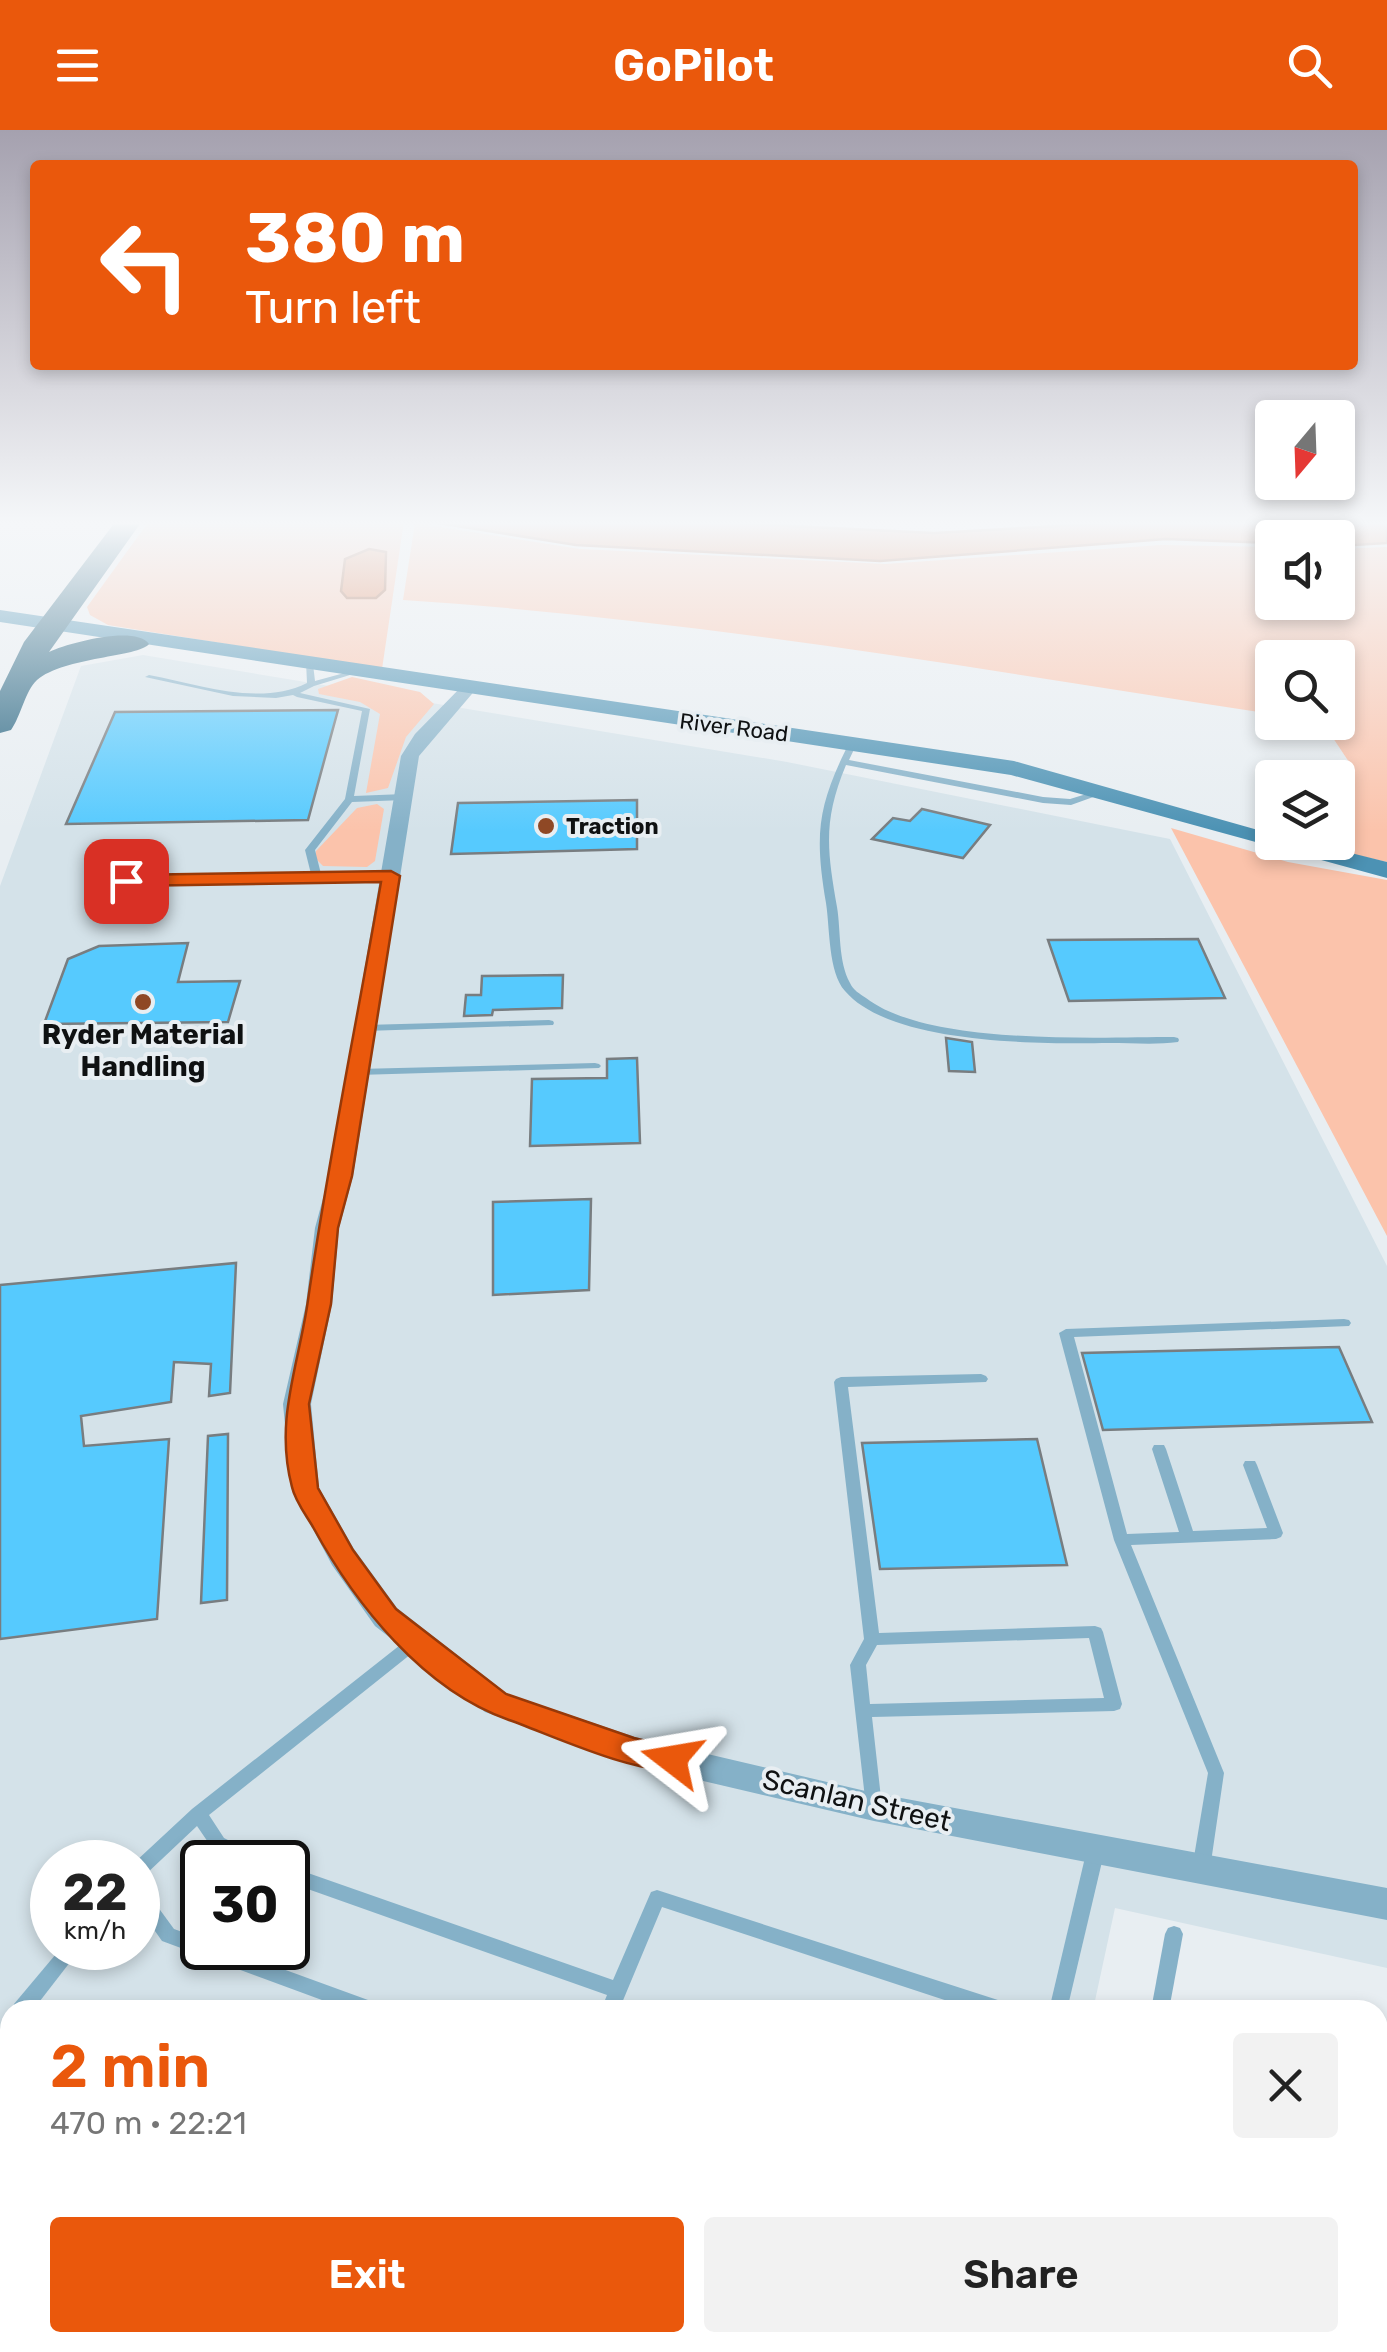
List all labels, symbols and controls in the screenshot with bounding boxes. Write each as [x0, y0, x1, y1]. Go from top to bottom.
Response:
icon: menu [50, 38, 105, 93]
icon: search [1282, 38, 1337, 93]
text: GoPilot [613, 39, 774, 92]
text: 380 m [245, 197, 465, 280]
icon: left [80, 200, 210, 330]
text: Turn left [245, 281, 421, 334]
north arrow [1255, 400, 1355, 500]
map controls [1255, 400, 1355, 860]
button: sound [1255, 520, 1355, 620]
button: search [1255, 640, 1355, 740]
street label: River Road [678, 707, 790, 748]
button: layers [1255, 760, 1355, 860]
place label: Traction [566, 813, 659, 840]
marker: Traction [535, 815, 557, 837]
pin [84, 839, 169, 924]
icon: arrive [99, 854, 154, 909]
marker: Ryder Material Handling [132, 991, 154, 1013]
place label: Ryder Material Handling [42, 1018, 244, 1083]
position arrow [620, 1707, 724, 1811]
street label: Scanlan Street [759, 1763, 954, 1838]
speed limit sign: 30 [180, 1840, 310, 1970]
text: 22 [63, 1863, 128, 1923]
text: km/h [64, 1916, 126, 1945]
text: 2 min [50, 2031, 210, 2102]
button: close [1233, 2033, 1338, 2138]
text: 470 m · 22:21 [50, 2104, 247, 2142]
button: Exit [50, 2217, 684, 2332]
button: Share [704, 2217, 1338, 2332]

